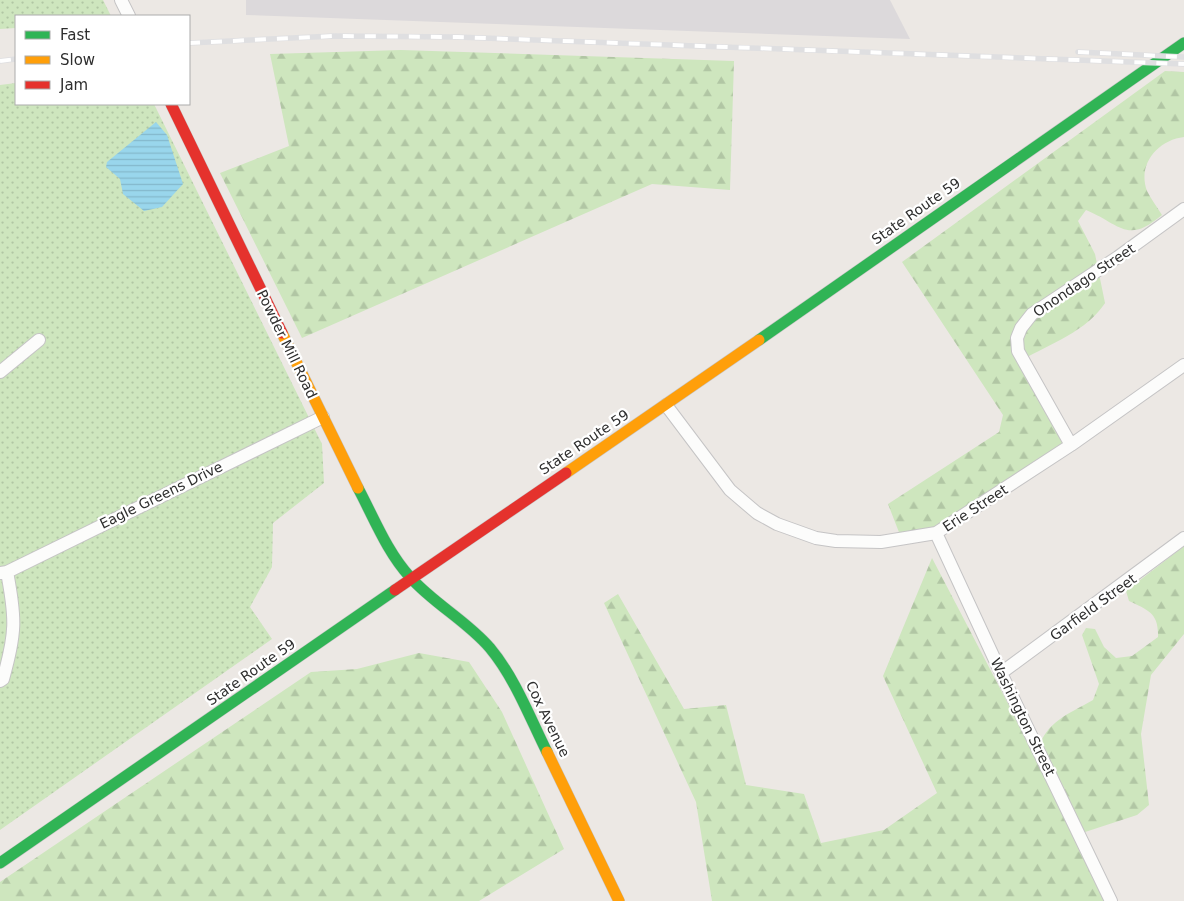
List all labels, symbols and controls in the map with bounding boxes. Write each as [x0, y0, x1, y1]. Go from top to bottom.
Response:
legend [15, 15, 190, 105]
text: Fast [60, 26, 90, 44]
text: Slow [60, 51, 95, 69]
text: Jam [59, 76, 88, 94]
street label: State Route 59 [869, 174, 963, 248]
street label: Onondago Street [1030, 240, 1138, 320]
street label: Powder Mill Road [254, 287, 320, 401]
street label: State Route 59 [536, 406, 632, 478]
street label: Eagle Greens Drive [97, 458, 225, 532]
street label: Erie Street [940, 481, 1011, 535]
street label: Garfield Street [1047, 570, 1140, 644]
street label: State Route 59 [204, 635, 298, 709]
street label: Washington Street [987, 655, 1059, 779]
street label: Cox Avenue [523, 678, 573, 760]

